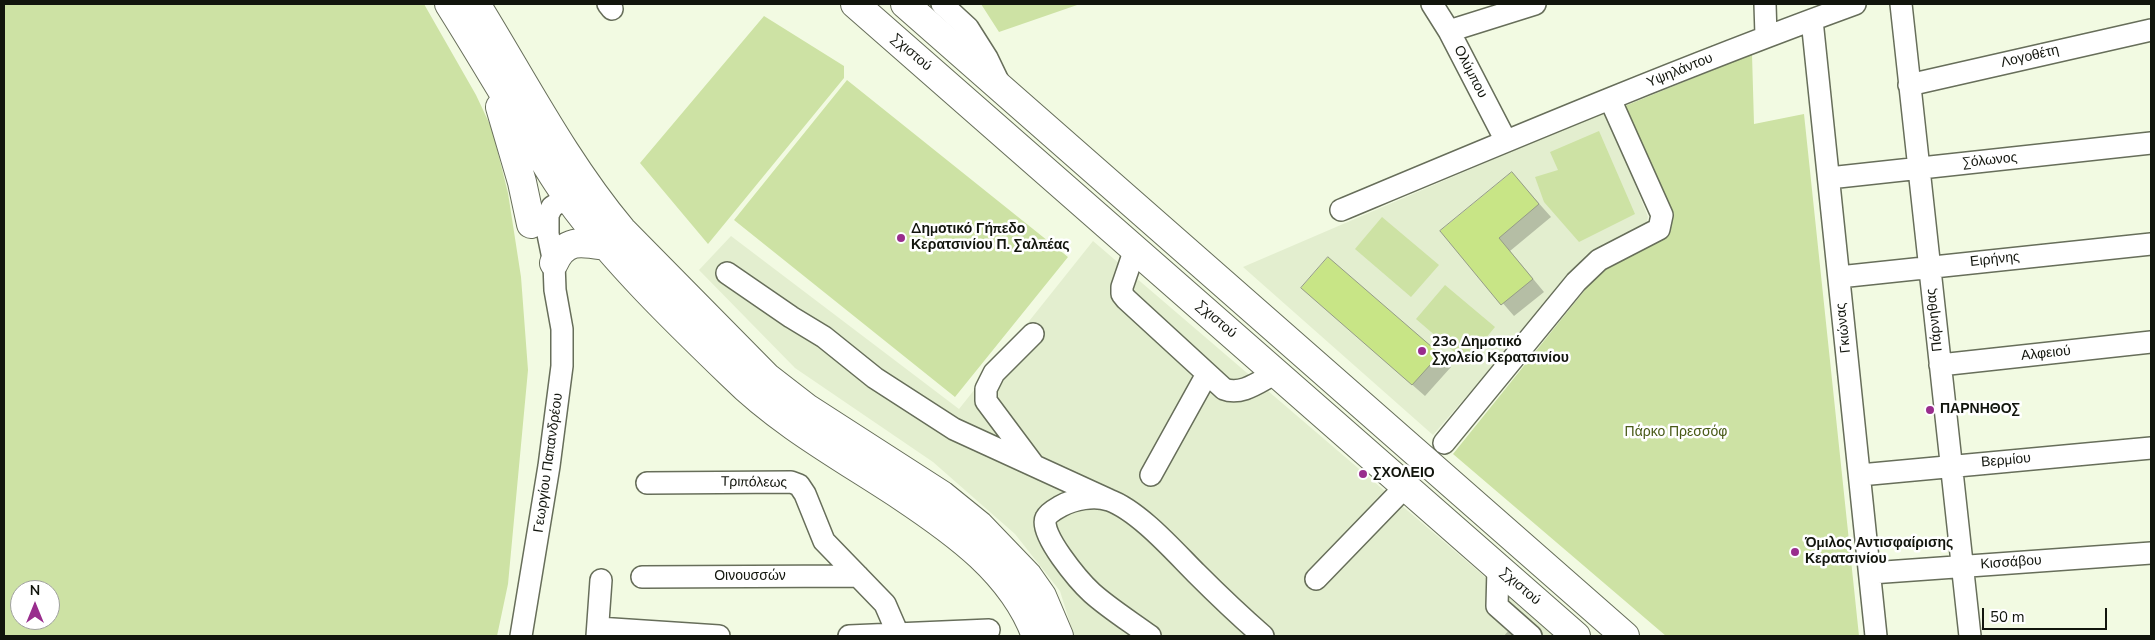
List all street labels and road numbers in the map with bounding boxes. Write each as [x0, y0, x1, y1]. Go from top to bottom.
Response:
street label: Σχιστού [887, 31, 935, 75]
street label: Λογοθέτη [1999, 42, 2061, 72]
street label: Ολύμπου [1450, 43, 1490, 101]
street label: Υψηλάντου [1645, 50, 1715, 92]
street label: Σόλωνος [1962, 150, 2018, 172]
street label: Ειρήνης [1969, 249, 2021, 271]
street label: Πάρνηθας [1923, 288, 1947, 352]
street label: Σχιστού [1192, 298, 1240, 342]
street label: Γκιώνας [1833, 302, 1855, 354]
street label: Αλφειού [2020, 343, 2072, 365]
street label: Γεωργίου Παπανδρέου [531, 392, 567, 534]
street label: Βερμίου [1980, 450, 2032, 472]
street label: Τριπόλεως [721, 474, 787, 492]
street label: Κισσάβου [1980, 552, 2042, 574]
street label: Σχιστού [1496, 565, 1544, 609]
street label: Οινουσσών [714, 569, 786, 585]

